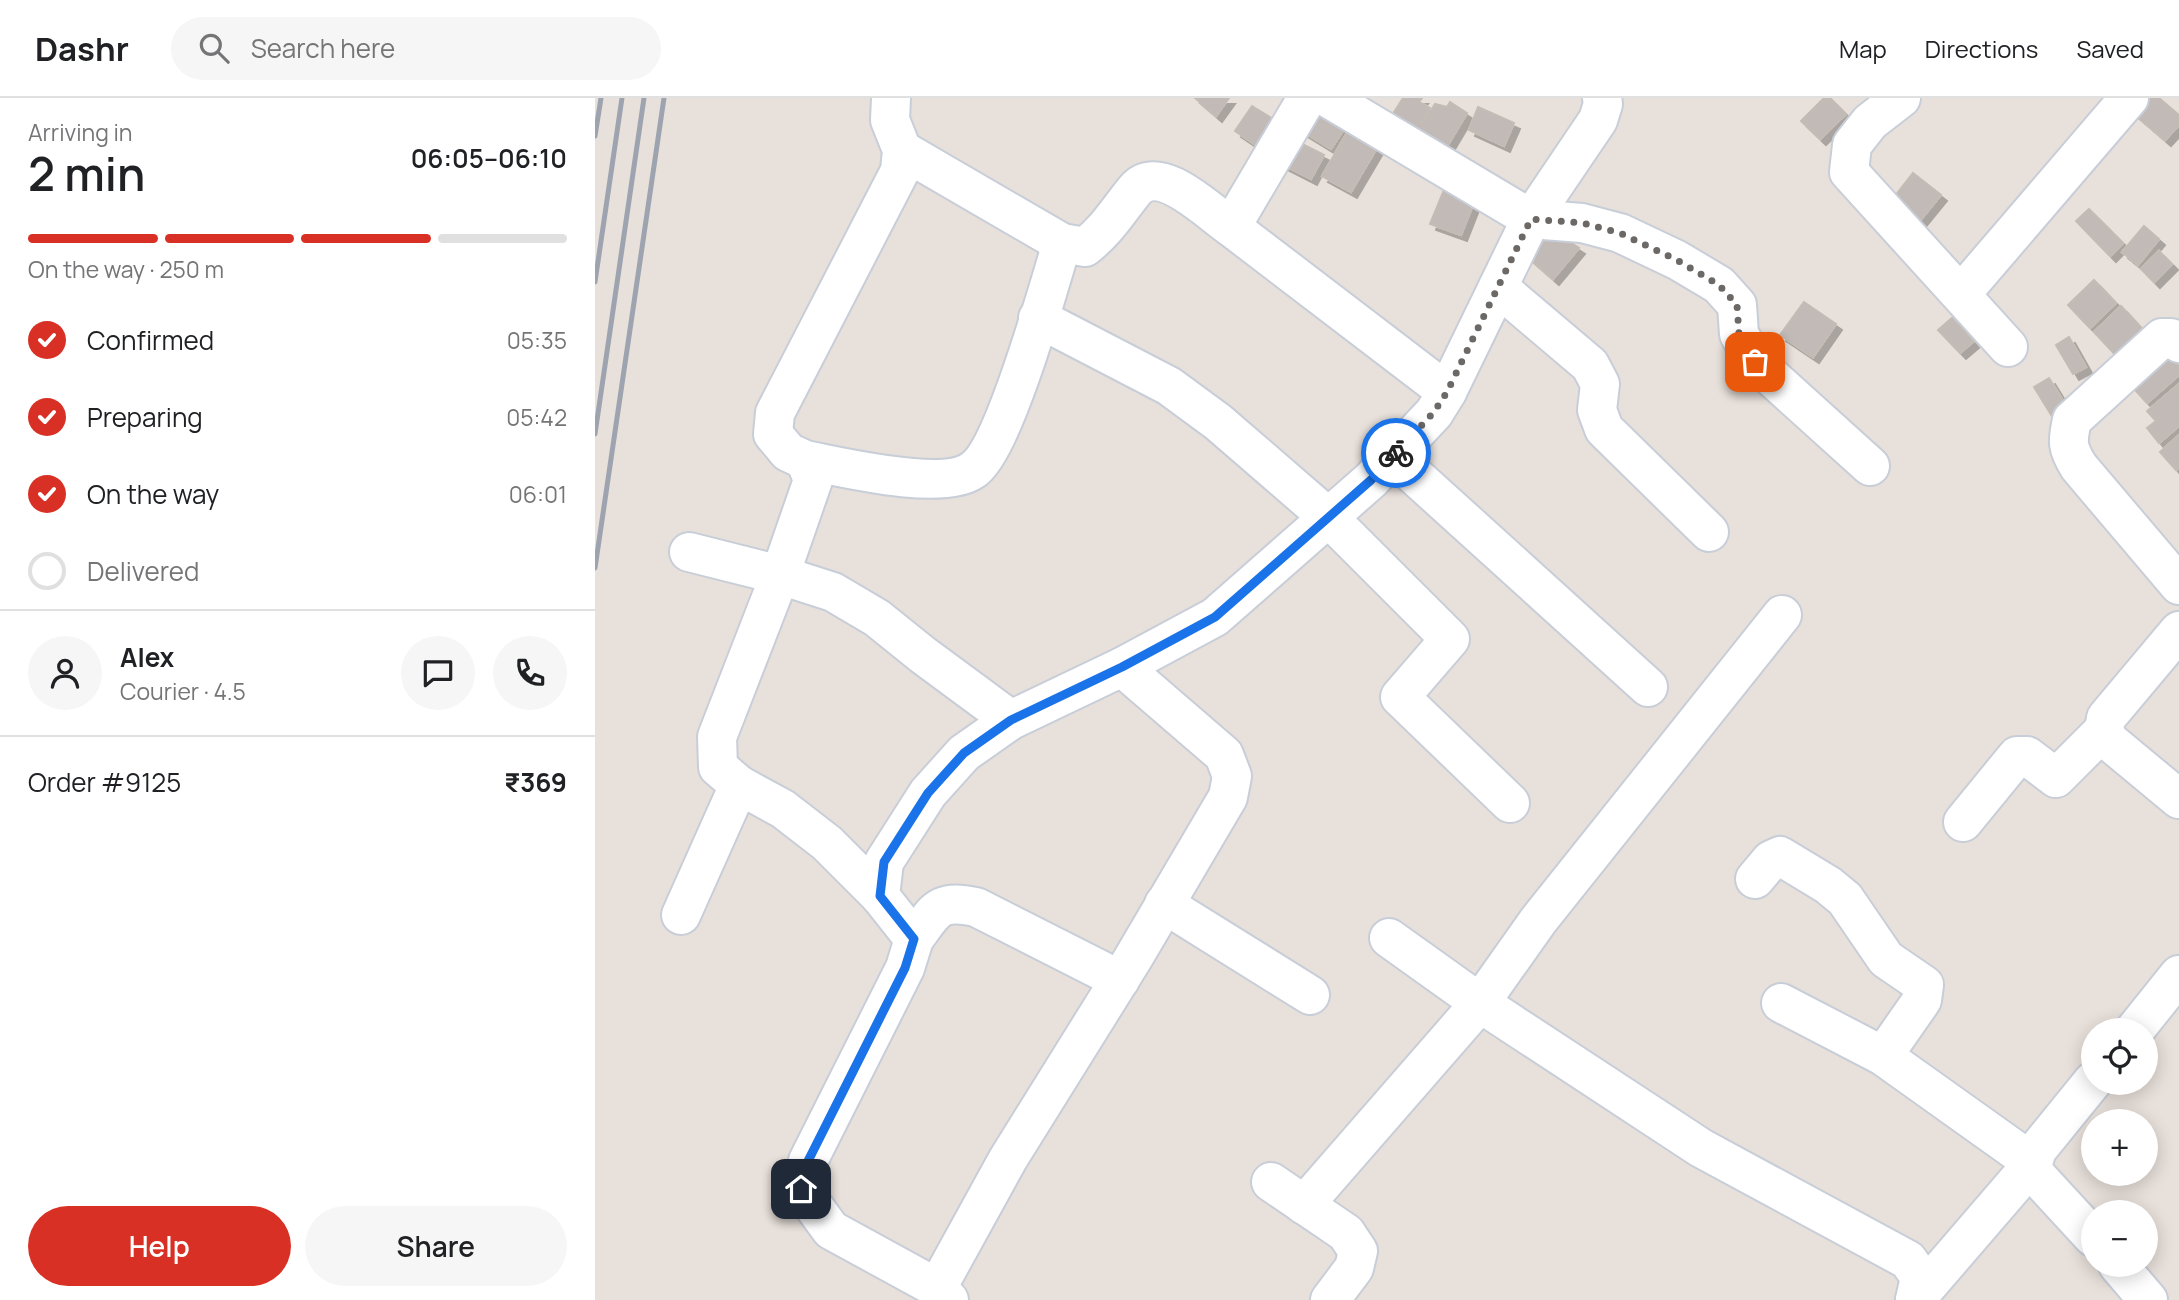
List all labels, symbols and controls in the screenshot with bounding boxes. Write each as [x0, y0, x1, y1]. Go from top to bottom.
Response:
search box [171, 17, 661, 80]
text: Dashr [35, 26, 129, 71]
icon: search [195, 29, 233, 67]
text: Search here [251, 30, 395, 66]
text: Map [1839, 32, 1887, 65]
text: Directions [1925, 32, 2038, 65]
text: Saved [2076, 32, 2144, 65]
text: Arriving in [28, 116, 133, 148]
text: 06:05–06:10 [411, 140, 567, 176]
text: 2 min [28, 142, 145, 205]
text: On the way · 250 m [28, 253, 224, 285]
icon: check [28, 321, 66, 359]
text: Confirmed [87, 322, 214, 358]
text: 05:35 [507, 324, 567, 356]
pin [1725, 332, 1785, 392]
icon: bag [1736, 343, 1774, 381]
icon: check [28, 398, 66, 436]
text: Preparing [87, 399, 203, 435]
text: 05:42 [506, 401, 567, 433]
courier [1361, 418, 1431, 488]
icon: bike [1377, 434, 1415, 472]
icon: check [28, 475, 66, 513]
text: On the way [87, 476, 219, 512]
text: 06:01 [509, 478, 567, 510]
text: Delivered [87, 553, 199, 589]
button: person [28, 636, 102, 710]
button: chat [401, 636, 475, 710]
button: phone [493, 636, 567, 710]
text: Alex [120, 639, 174, 675]
text: Courier · 4.5 [120, 675, 246, 707]
text: Order #9125 [28, 764, 181, 800]
text: ₹369 [504, 764, 567, 800]
map controls [2081, 1018, 2158, 1277]
button: locate [2081, 1018, 2158, 1095]
button: + [2081, 1109, 2158, 1186]
pin [771, 1159, 831, 1219]
icon: home [782, 1170, 820, 1208]
button: − [2081, 1200, 2158, 1277]
button: Help [28, 1206, 291, 1286]
button: Share [305, 1206, 567, 1286]

